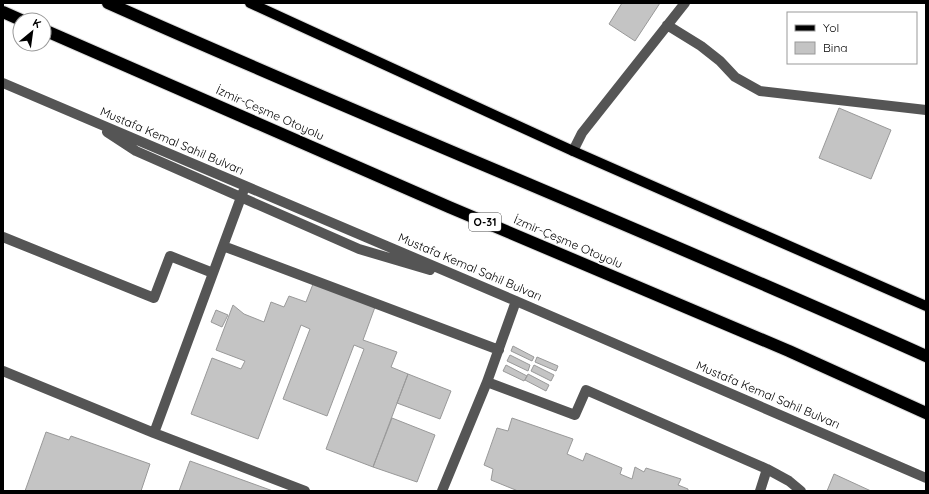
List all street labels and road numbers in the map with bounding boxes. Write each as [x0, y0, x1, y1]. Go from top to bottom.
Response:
street label: İzmir-Çeşme Otoyolu [214, 82, 327, 143]
street label: Mustafa Kemal Sahil Bulvarı [98, 103, 246, 178]
street label: İzmir-Çeşme Otoyolu [512, 212, 625, 271]
road number: O-31 [469, 213, 501, 231]
street label: Mustafa Kemal Sahil Bulvarı [396, 229, 544, 304]
street label: Mustafa Kemal Sahil Bulvarı [694, 357, 842, 432]

